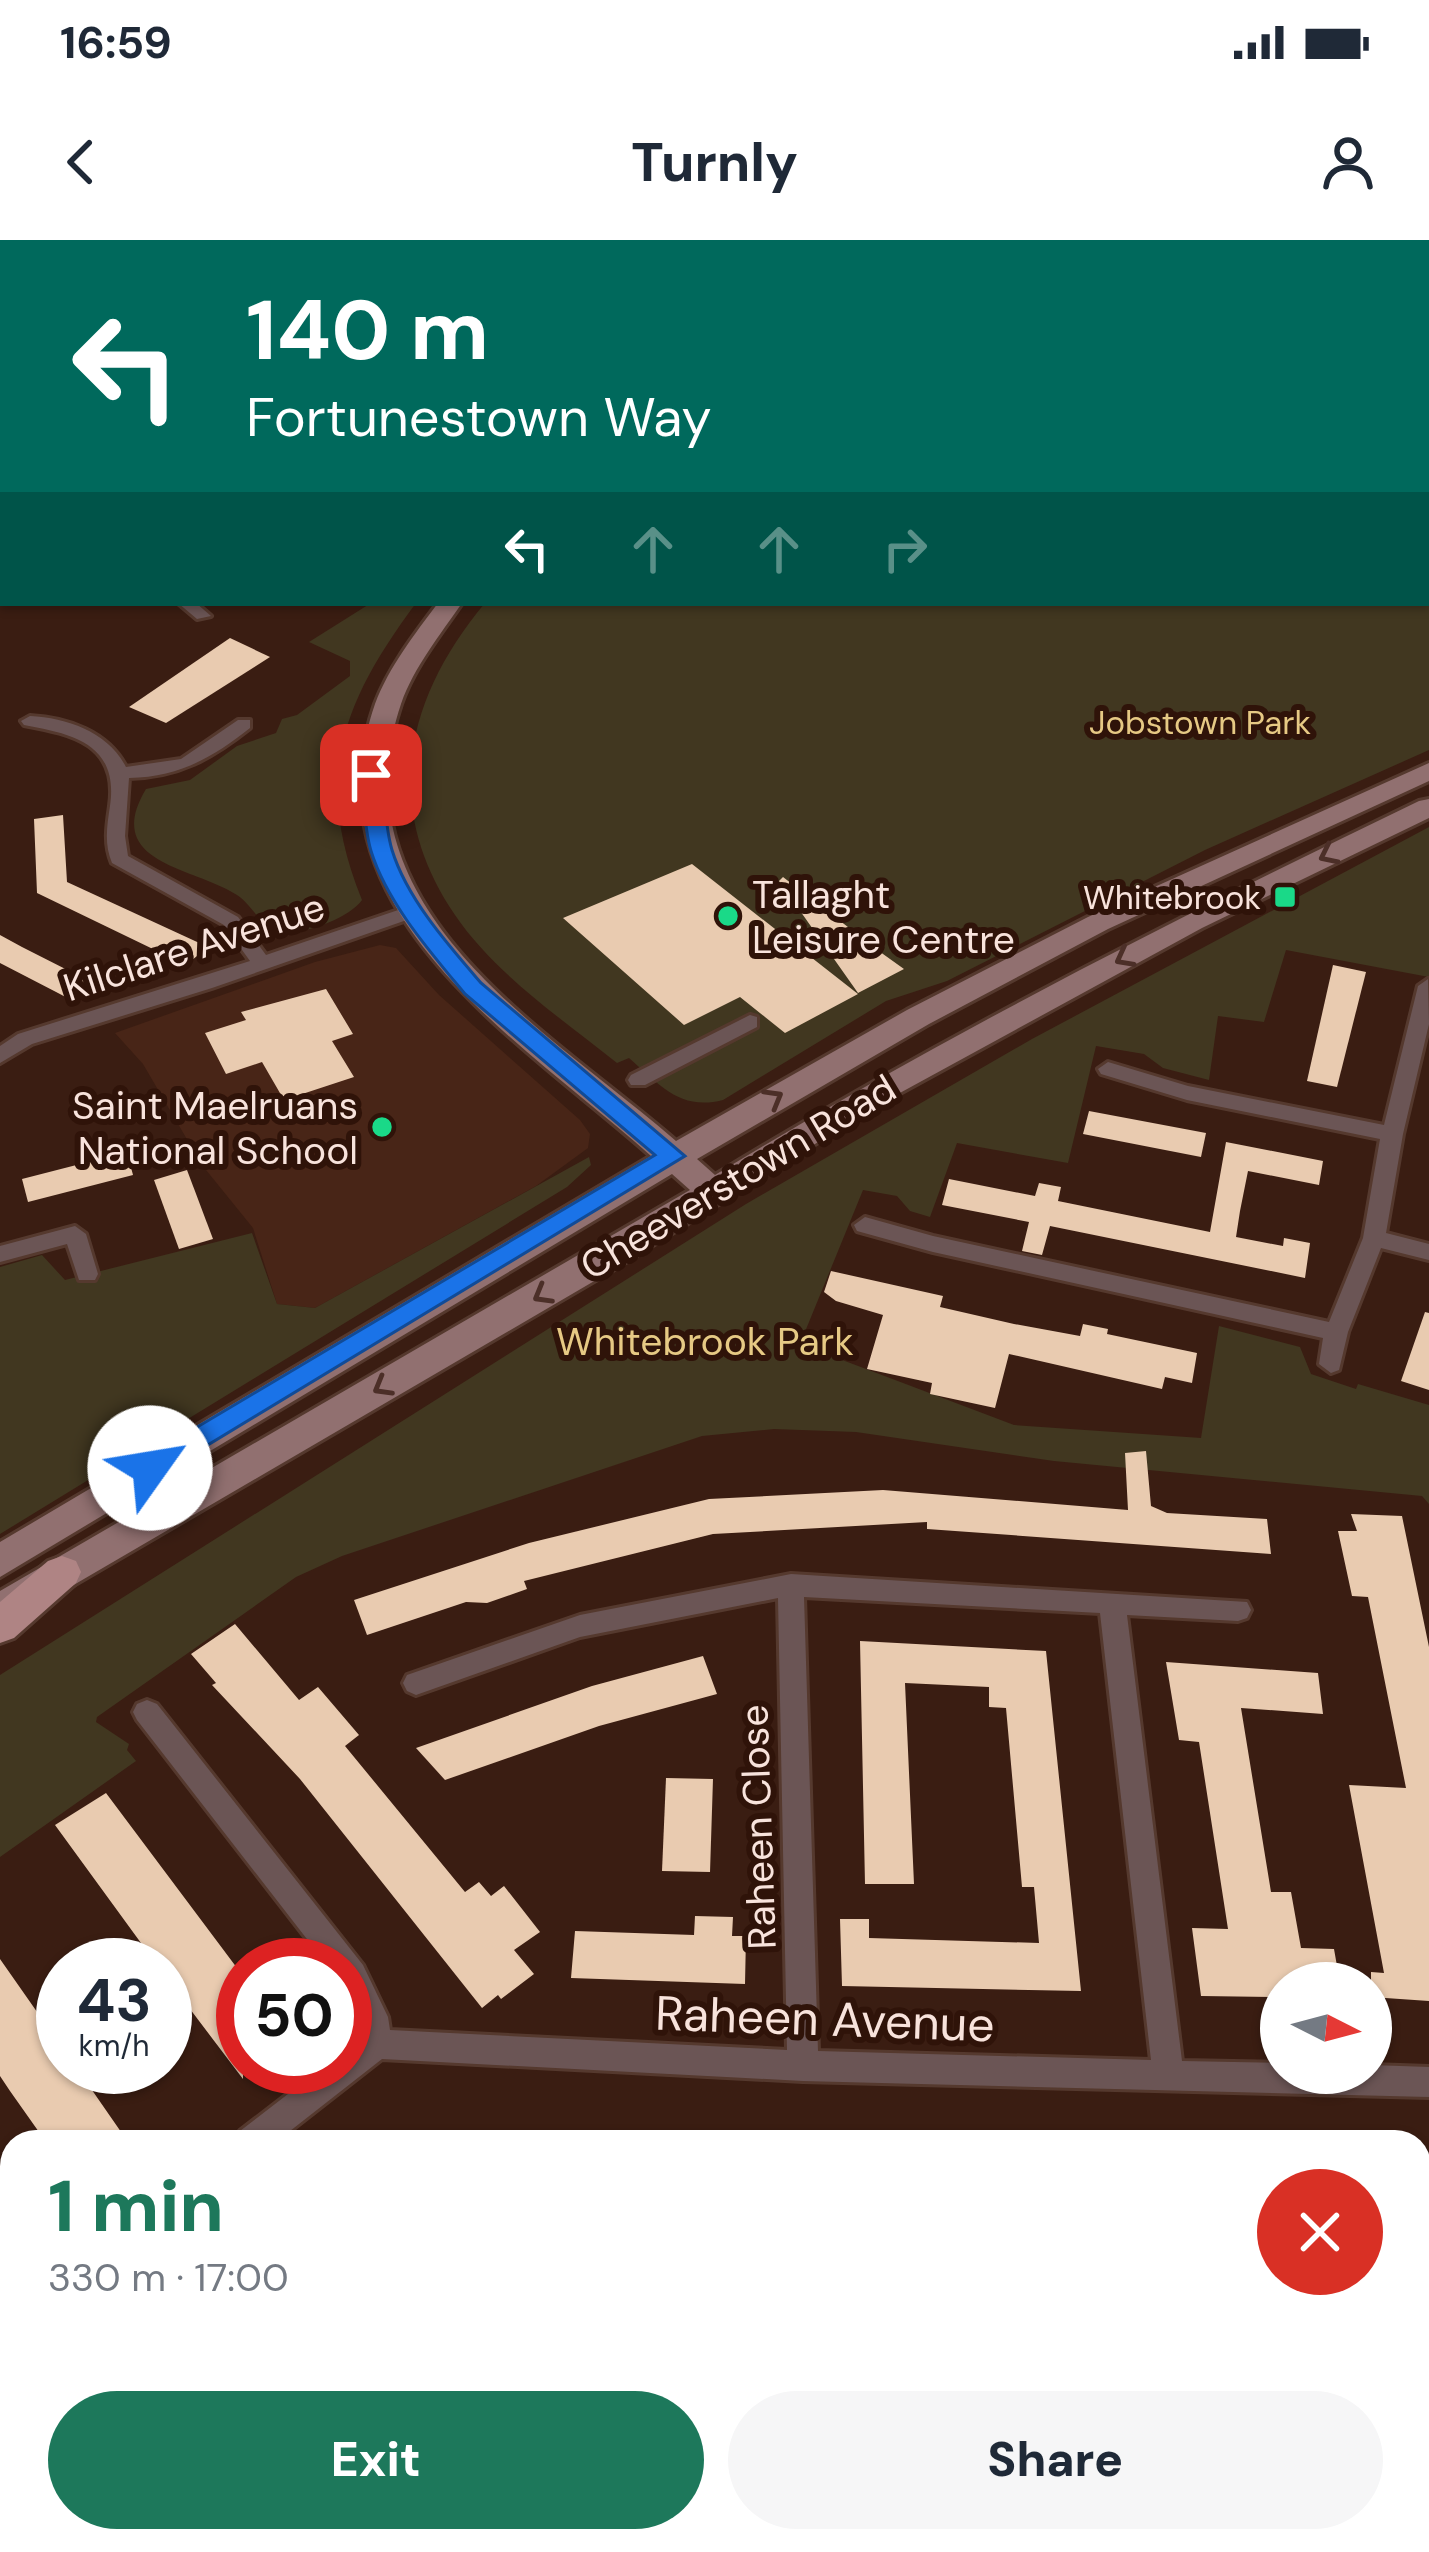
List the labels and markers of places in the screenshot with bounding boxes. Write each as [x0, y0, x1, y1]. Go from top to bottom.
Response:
pin [320, 724, 422, 826]
place label: Tallaght Leisure Centre [752, 869, 1015, 965]
place label: Whitebrook [1083, 876, 1261, 919]
marker: Whitebrook [1272, 884, 1298, 910]
marker: Tallaght Leisure Centre [715, 903, 741, 929]
place label: Saint Maelruans National School [72, 1080, 358, 1176]
marker: Saint Maelruans National School [369, 1114, 395, 1140]

